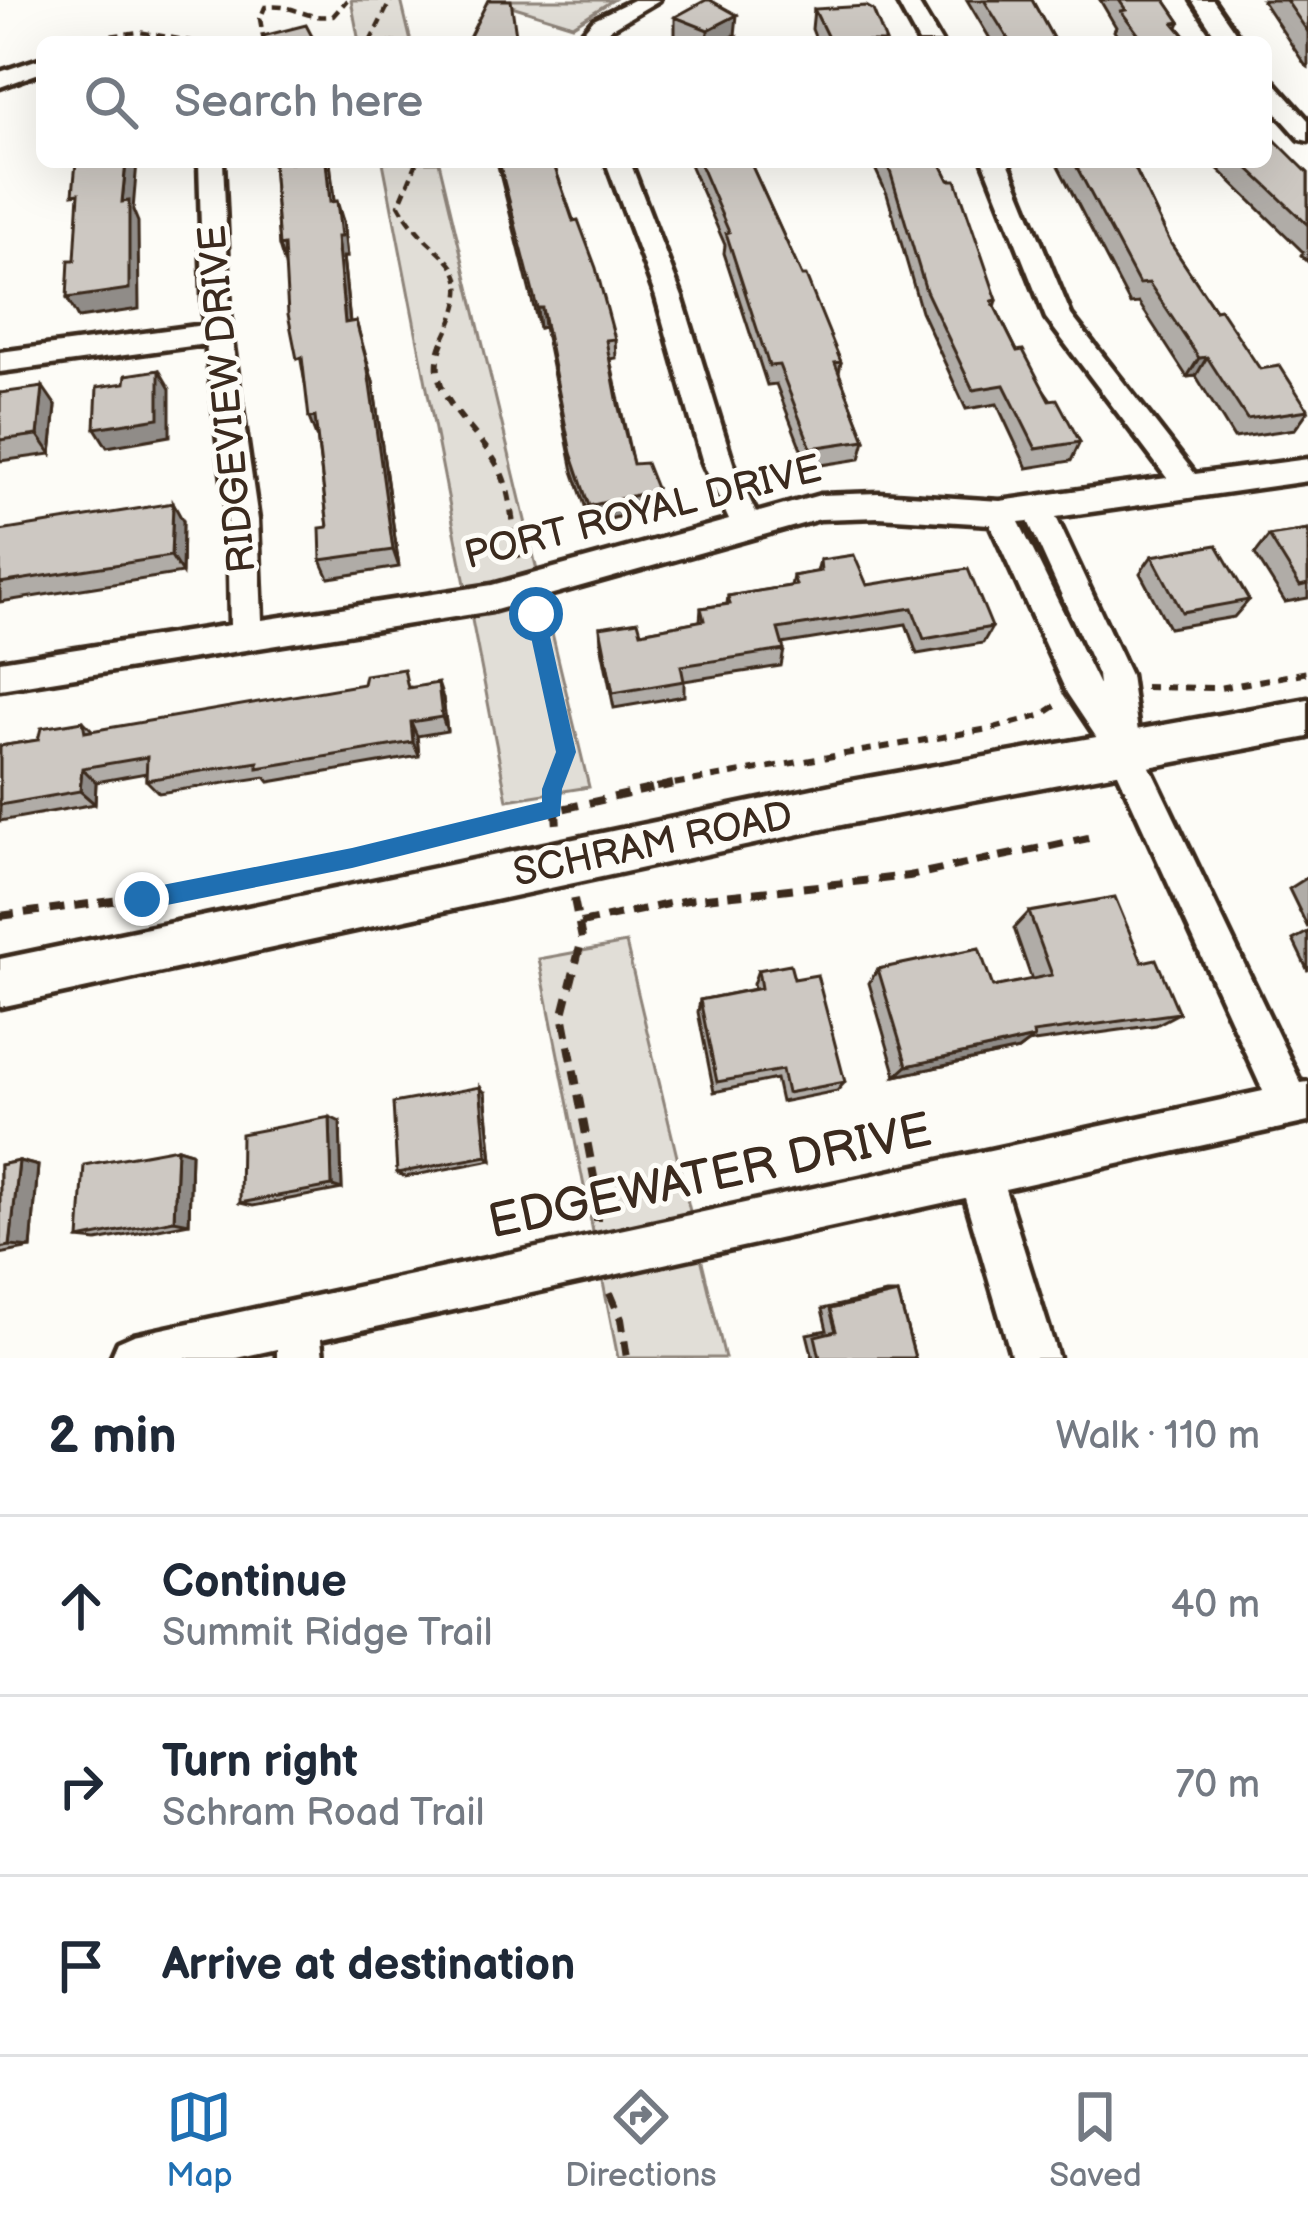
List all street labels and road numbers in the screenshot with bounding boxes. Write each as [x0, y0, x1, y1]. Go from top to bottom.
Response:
street label: RIDGEVIEW DRIVE [189, 223, 267, 575]
street label: PORT ROYAL DRIVE [460, 446, 826, 580]
street label: SCHRAM ROAD [509, 792, 797, 898]
street label: EDGEWATER DRIVE [483, 1102, 937, 1252]

